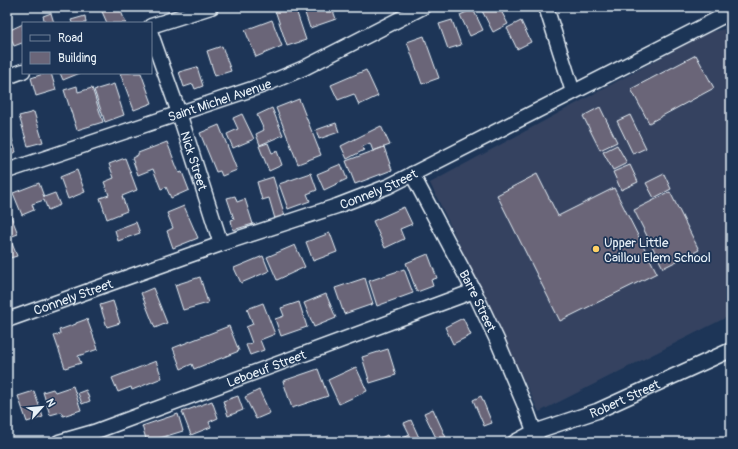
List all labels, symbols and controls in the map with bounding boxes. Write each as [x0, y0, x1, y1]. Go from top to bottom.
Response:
legend [22, 22, 152, 74]
text: Road [58, 31, 83, 46]
text: Building [58, 51, 97, 66]
street label: Saint Michel Avenue [166, 76, 274, 126]
street label: Nick Street [176, 129, 211, 193]
street label: Connely Street [338, 166, 421, 213]
place label: Upper Little Caillou Elem School [604, 235, 711, 266]
marker: Upper Little Caillou Elem School [591, 244, 601, 254]
street label: Barre Street [455, 267, 499, 335]
street label: Connely Street [32, 276, 116, 319]
street label: Leboeuf Street [225, 347, 309, 391]
street label: Robert Street [588, 376, 663, 422]
north arrow [22, 387, 62, 427]
text: N [43, 396, 58, 409]

